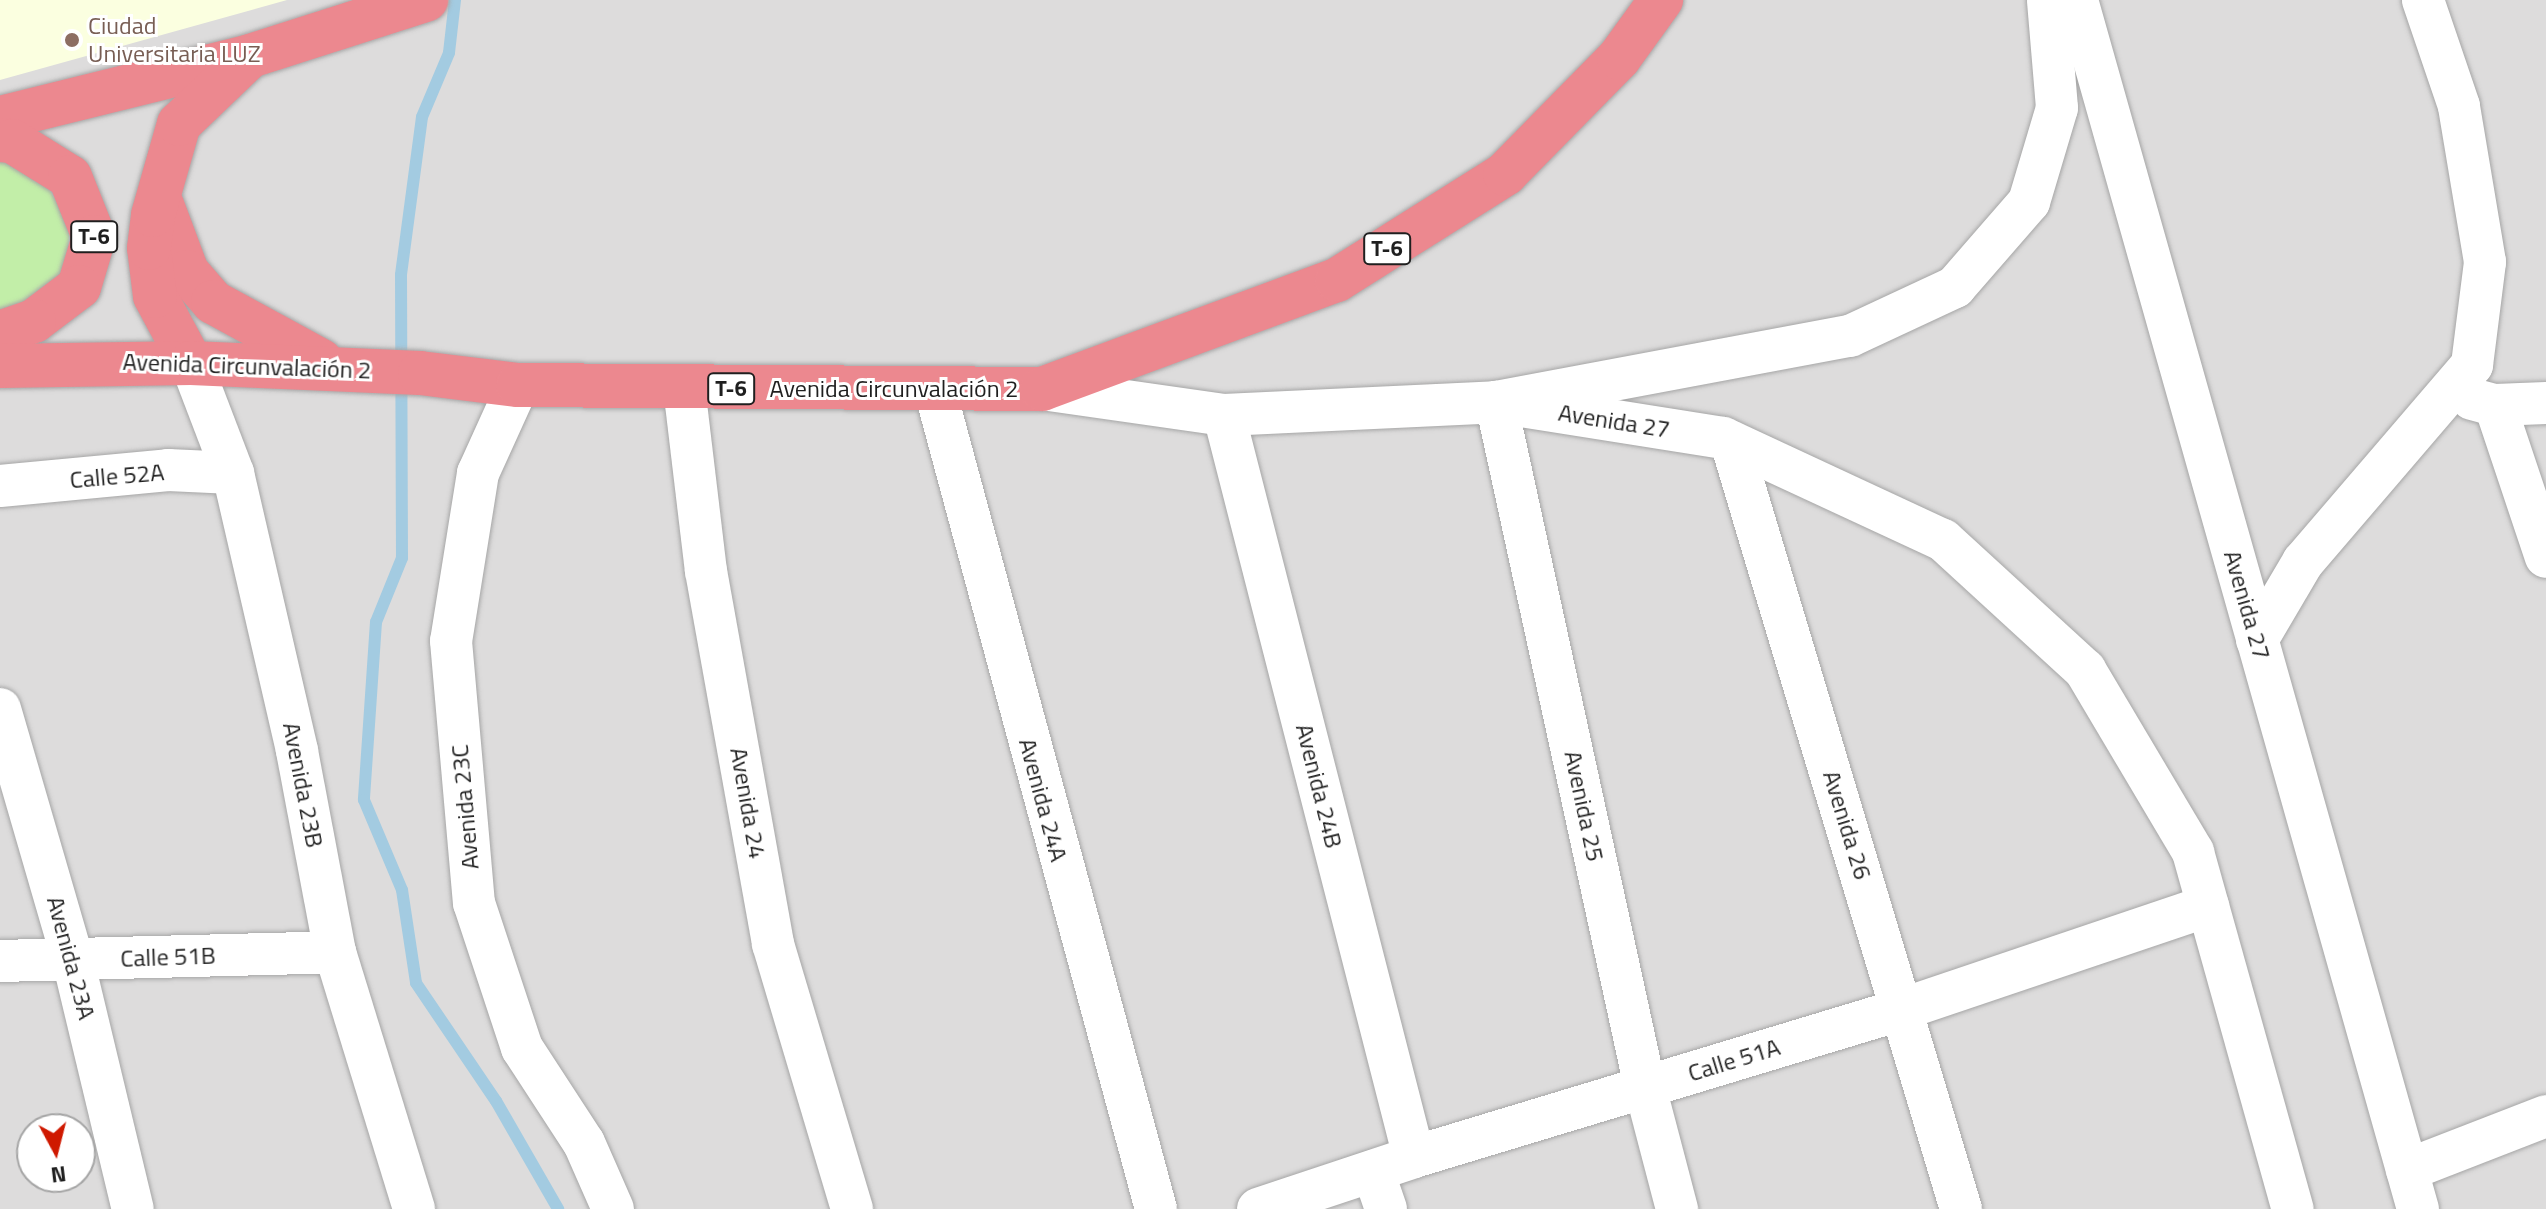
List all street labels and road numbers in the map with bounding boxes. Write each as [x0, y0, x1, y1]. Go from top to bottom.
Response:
road number: T-6 [70, 219, 118, 255]
road number: T-6 [1363, 231, 1411, 267]
street label: Avenida Circunvalación 2 [122, 347, 372, 385]
road number: T-6 [707, 371, 755, 407]
street label: Avenida Circunvalación 2 [770, 375, 1018, 403]
street label: Avenida 27 [1556, 398, 1672, 444]
street label: Calle 52A [69, 458, 165, 494]
street label: Avenida 27 [2218, 547, 2276, 663]
street label: Avenida 23B [277, 720, 329, 850]
street label: Avenida 24B [1290, 721, 1348, 851]
street label: Avenida 24A [1013, 735, 1073, 865]
street label: Avenida 23C [445, 743, 485, 871]
street label: Avenida 24 [724, 745, 772, 861]
street label: Avenida 25 [1558, 748, 1610, 864]
street label: Avenida 26 [1817, 767, 1877, 883]
street label: Avenida 23A [41, 893, 101, 1023]
street label: Calle 51B [120, 941, 216, 973]
street label: Calle 51A [1684, 1032, 1784, 1088]

